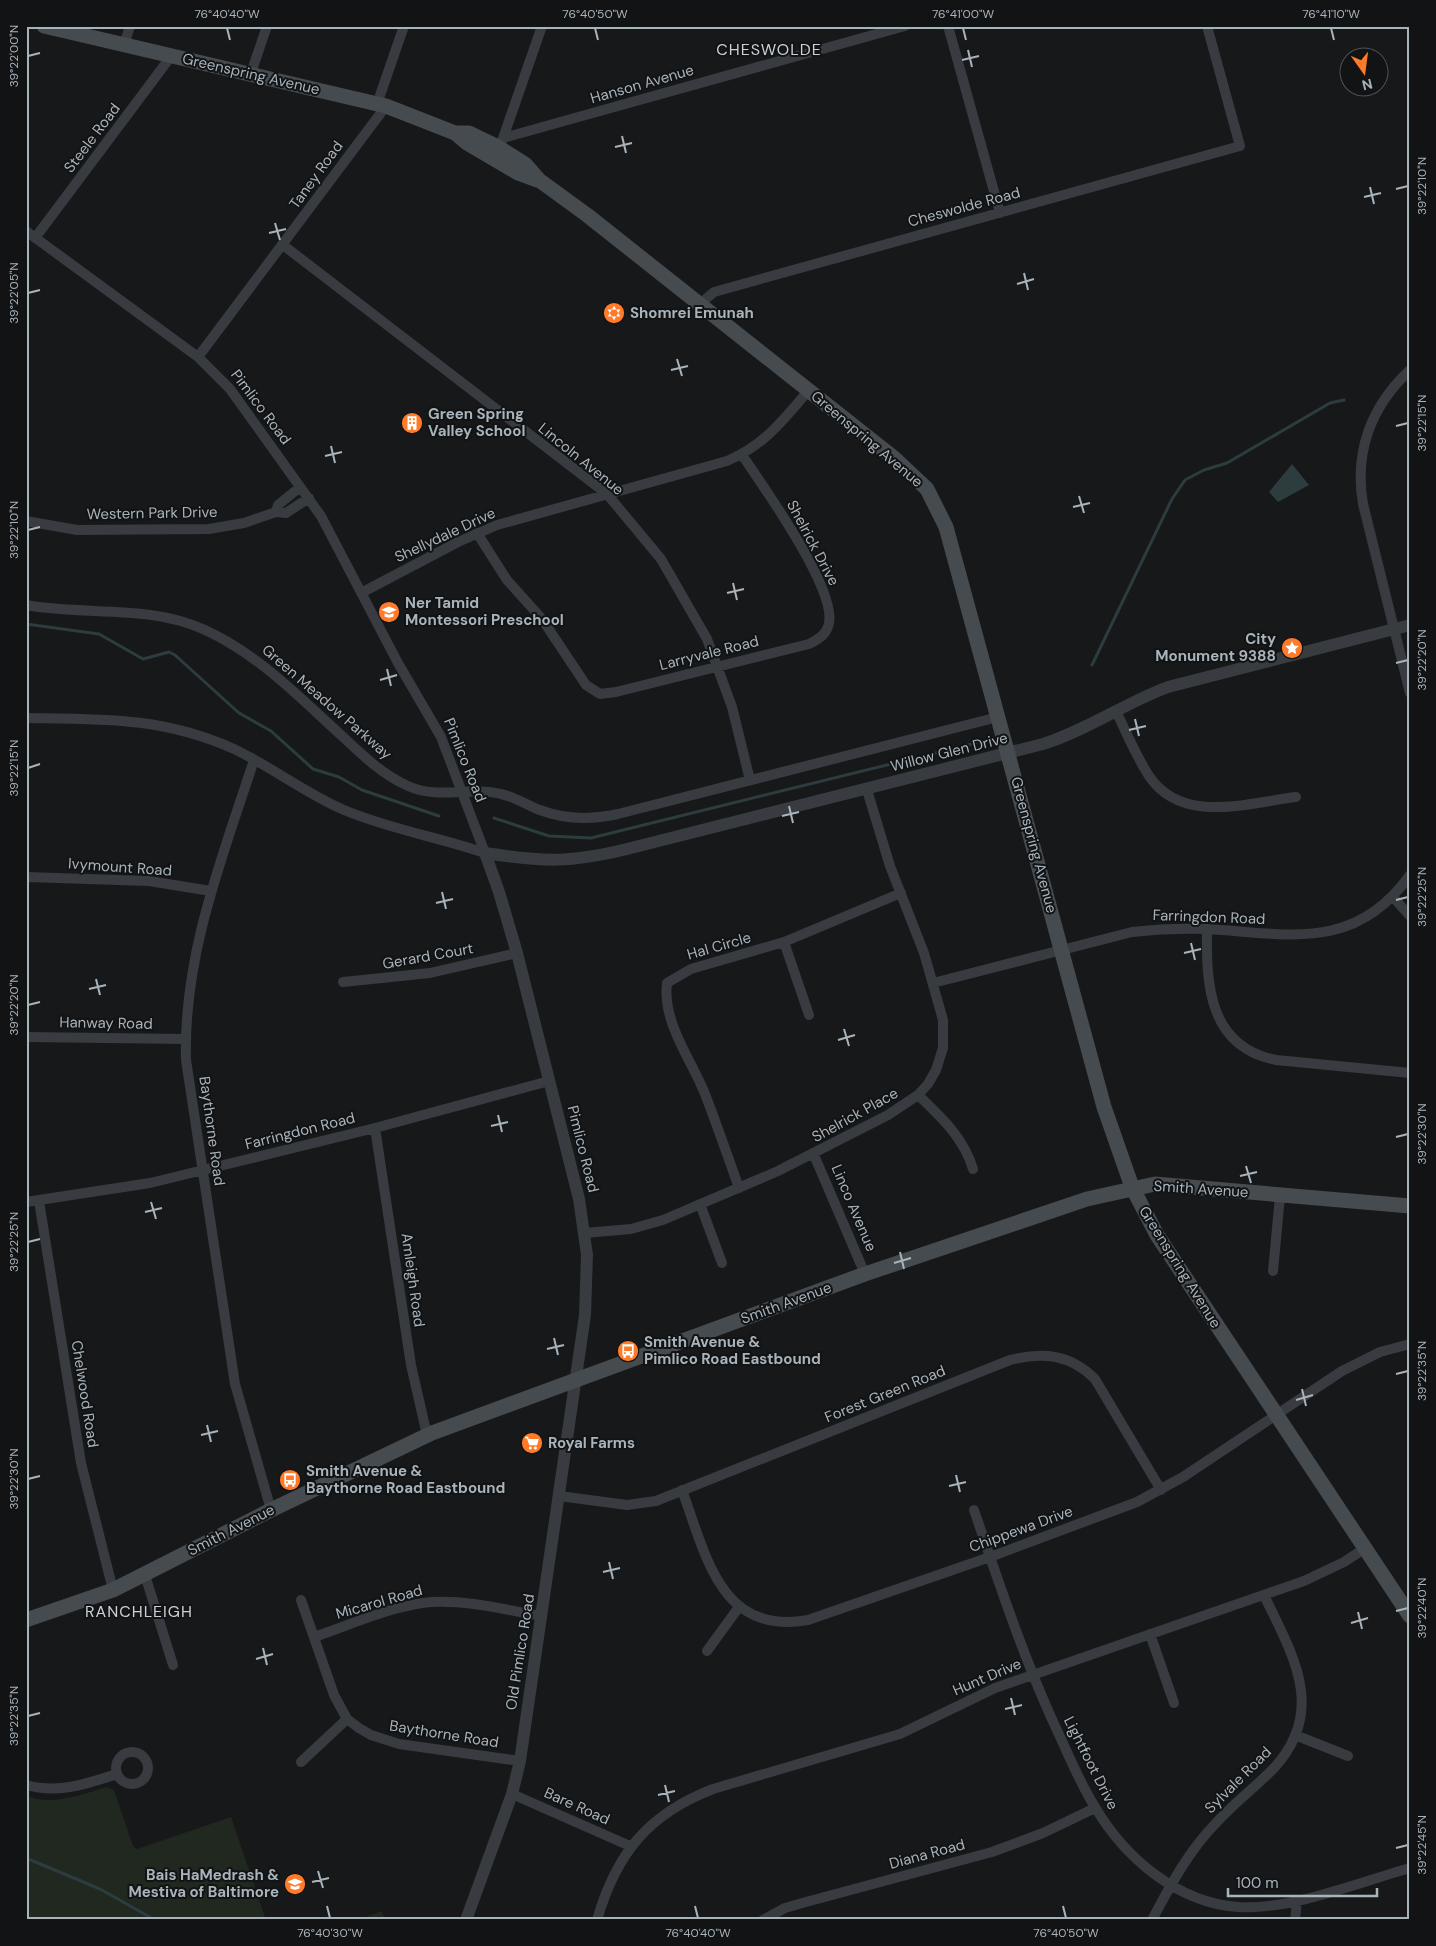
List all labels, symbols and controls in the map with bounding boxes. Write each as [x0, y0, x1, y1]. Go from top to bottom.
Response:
text: 76°40'40"W [194, 6, 260, 22]
text: 76°40'50"W [562, 6, 628, 22]
text: 76°41'00"W [932, 6, 994, 22]
text: 76°41'10"W [1302, 6, 1360, 22]
text: 39°22'00"N [6, 25, 22, 87]
district label: CHESWOLDE [716, 39, 822, 60]
street label: Greenspring Avenue [180, 48, 322, 100]
north arrow [1338, 48, 1388, 98]
street label: Hanson Avenue [588, 60, 696, 108]
text: N [1360, 75, 1374, 95]
street label: Steele Road [59, 99, 125, 177]
street label: Taney Road [285, 137, 347, 213]
text: 39°22'10"N [1414, 157, 1430, 215]
street label: Cheswolde Road [906, 182, 1022, 232]
text: 39°22'05"N [6, 262, 22, 324]
synagogue icon: Shomrei Emunah [602, 301, 626, 325]
place label: Shomrei Emunah [630, 303, 754, 323]
street label: Pimlico Road [226, 365, 296, 449]
street label: Greenspring Avenue [807, 386, 927, 492]
text: 39°22'15"N [1414, 395, 1430, 451]
place label: Green Spring Valley School [428, 404, 525, 441]
building icon: Green Spring Valley School [400, 411, 424, 435]
street label: Lincoln Avenue [534, 418, 628, 500]
street label: Shelrick Drive [782, 497, 844, 589]
text: 39°22'10"N [6, 501, 22, 559]
street label: Western Park Drive [86, 502, 218, 524]
street label: Shellydale Drive [391, 503, 499, 567]
place label: Ner Tamid Montessori Preschool [405, 593, 564, 630]
school or university icon: Ner Tamid Montessori Preschool [377, 600, 401, 624]
place label: City Monument 9388 [1155, 629, 1276, 666]
text: 39°22'20"N [1414, 630, 1430, 690]
street label: Larryvale Road [657, 631, 761, 675]
place icon: City Monument 9388 [1280, 636, 1304, 660]
street label: Green Meadow Parkway [258, 640, 397, 764]
street label: Pimlico Road [439, 715, 491, 805]
street label: Willow Glen Drive [888, 728, 1010, 776]
text: 39°22'15"N [6, 740, 22, 796]
street label: Greenspring Avenue [1006, 775, 1062, 915]
street label: Ivymount Road [67, 853, 173, 881]
text: 39°22'25"N [1414, 867, 1430, 927]
street label: Farringdon Road [1152, 905, 1266, 929]
street label: Hal Circle [685, 927, 753, 965]
street label: Gerard Court [381, 938, 475, 974]
text: 39°22'20"N [6, 975, 22, 1035]
street label: Hanway Road [59, 1012, 153, 1034]
street label: Baythorne Road [194, 1075, 230, 1187]
street label: Shelrick Place [808, 1083, 902, 1147]
street label: Pimlico Road [563, 1103, 603, 1195]
text: 39°22'30"N [1414, 1103, 1430, 1165]
street label: Farringdon Road [243, 1108, 357, 1154]
street label: Linco Avenue [827, 1161, 881, 1255]
street label: Smith Avenue [1153, 1176, 1249, 1202]
street label: Greenspring Avenue [1134, 1202, 1226, 1332]
text: 39°22'25"N [6, 1212, 22, 1272]
street label: Amleigh Road [397, 1232, 429, 1328]
street label: Smith Avenue [738, 1277, 834, 1329]
place label: Smith Avenue & Pimlico Road Eastbound [644, 1332, 821, 1369]
street label: Chelwood Road [67, 1339, 103, 1449]
bus stop icon: Smith Avenue & Pimlico Road Eastbound [616, 1339, 640, 1363]
text: 39°22'35"N [1414, 1341, 1430, 1401]
street label: Forest Green Road [822, 1361, 948, 1427]
supermarket icon: Royal Farms [520, 1431, 544, 1455]
place label: Royal Farms [548, 1433, 635, 1453]
text: 39°22'30"N [6, 1448, 22, 1510]
place label: Smith Avenue & Baythorne Road Eastbound [306, 1461, 505, 1498]
bus stop icon: Smith Avenue & Baythorne Road Eastbound [278, 1468, 302, 1492]
street label: Smith Avenue [184, 1499, 278, 1561]
street label: Chippewa Drive [966, 1501, 1076, 1557]
text: 39°22'40"N [1414, 1578, 1430, 1638]
street label: Micarol Road [333, 1580, 425, 1624]
street label: Old Pimlico Road [501, 1592, 539, 1712]
district label: RANCHLEIGH [85, 1601, 193, 1622]
street label: Hunt Drive [950, 1654, 1024, 1700]
text: 39°22'35"N [6, 1686, 22, 1746]
street label: Lightfoot Drive [1059, 1713, 1123, 1813]
street label: Baythorne Road [388, 1715, 500, 1753]
street label: Sylvale Road [1200, 1742, 1276, 1818]
street label: Bare Road [541, 1783, 613, 1829]
text: 39°22'45"N [1414, 1815, 1430, 1875]
street label: Diana Road [887, 1834, 967, 1874]
place label: Bais HaMedrash & Mestiva of Baltimore [128, 1865, 279, 1902]
scale bar [1228, 1866, 1377, 1898]
school or university icon: Bais HaMedrash & Mestiva of Baltimore [283, 1872, 307, 1896]
text: 100 m [1236, 1873, 1279, 1893]
text: 76°40'30"W [297, 1925, 363, 1941]
text: 76°40'40"W [665, 1925, 731, 1941]
text: 76°40'50"W [1033, 1925, 1099, 1941]

